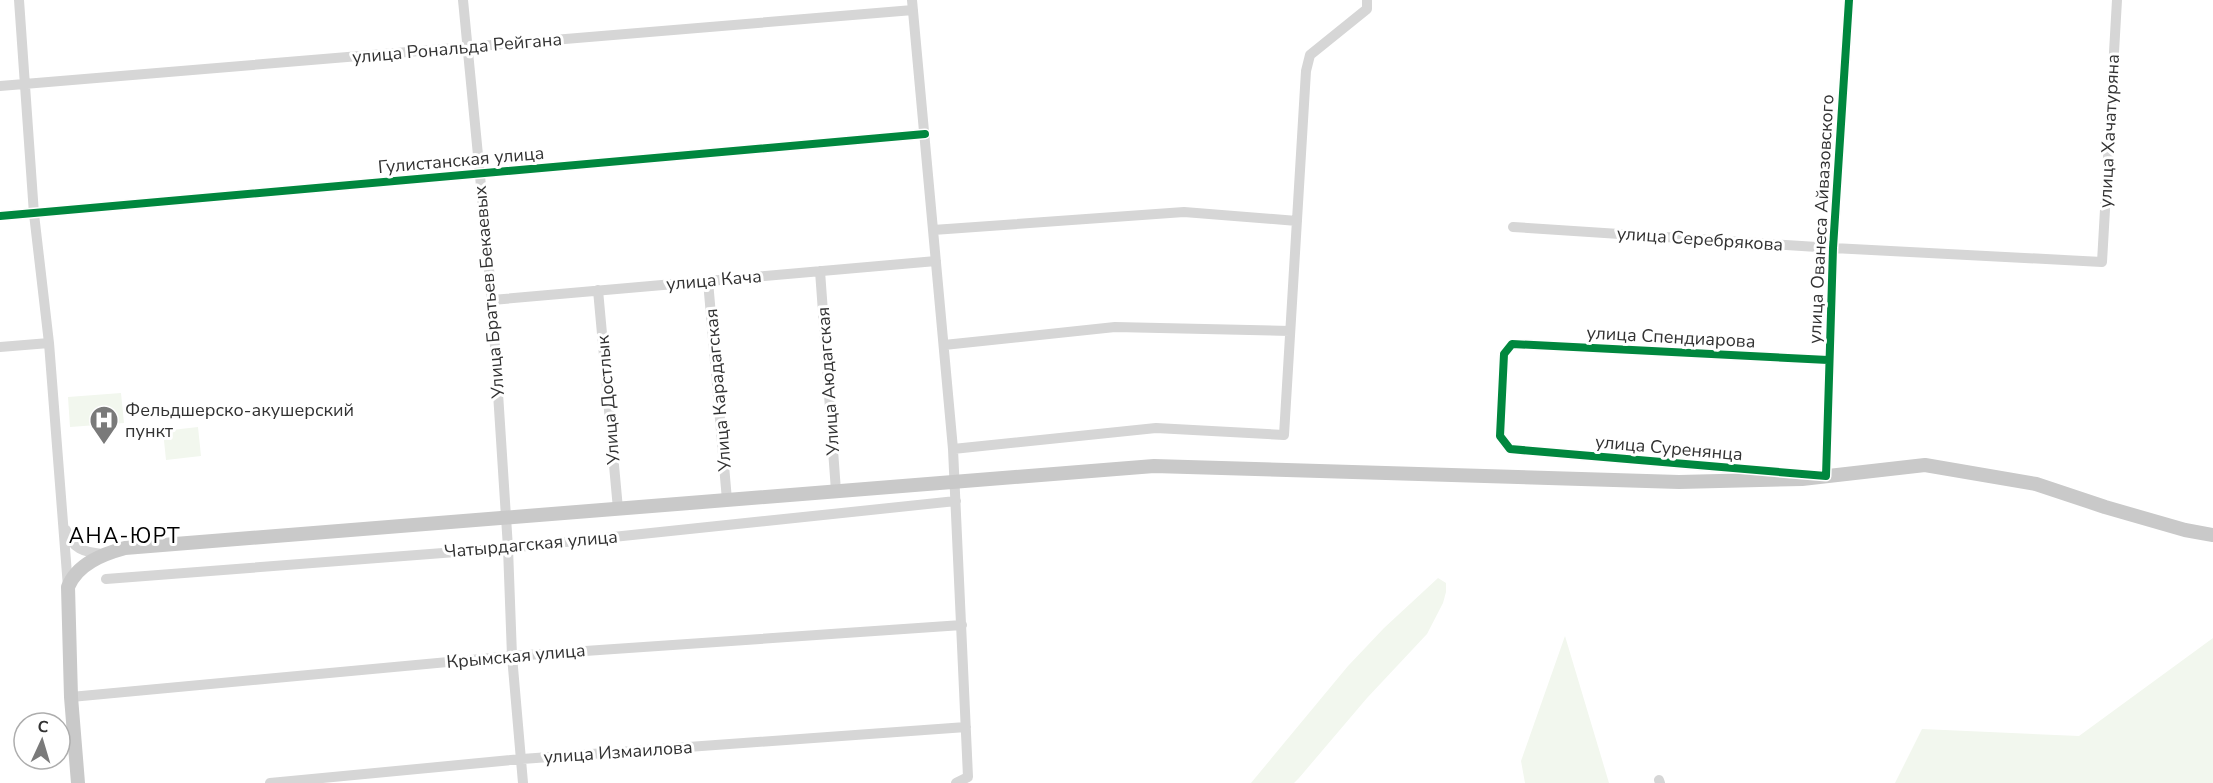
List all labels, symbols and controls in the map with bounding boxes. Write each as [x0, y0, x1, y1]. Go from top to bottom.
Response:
street label: улица Рональда Рейгана [351, 27, 563, 69]
street label: улица Хачатуряна [2093, 53, 2125, 209]
street label: улица Ованеса Айвазовского [1802, 94, 1840, 344]
street label: Гулистанская улица [377, 141, 545, 179]
street label: Улица Братьев Бекаевых [468, 184, 510, 400]
street label: улица Серебрякова [1616, 221, 1784, 257]
street label: улица Кача [665, 264, 763, 296]
street label: Улица Аюдагская [811, 306, 845, 457]
street label: Улица Карадагская [699, 308, 737, 473]
street label: улица Спендиарова [1586, 321, 1756, 353]
street label: Улица Достлык [590, 334, 626, 467]
place label: Фельдшерско-акушерский пункт [125, 398, 354, 443]
hospital icon: Фельдшерско-акушерский пункт [88, 404, 120, 446]
street label: улица Суренянца [1594, 430, 1744, 466]
district label: АНА-ЮРТ [69, 522, 181, 550]
street label: Чатырдагская улица [443, 524, 619, 564]
street label: Крымская улица [446, 638, 586, 674]
north arrow [12, 711, 72, 771]
text: С [37, 716, 49, 738]
street label: улица Измаилова [543, 735, 693, 769]

